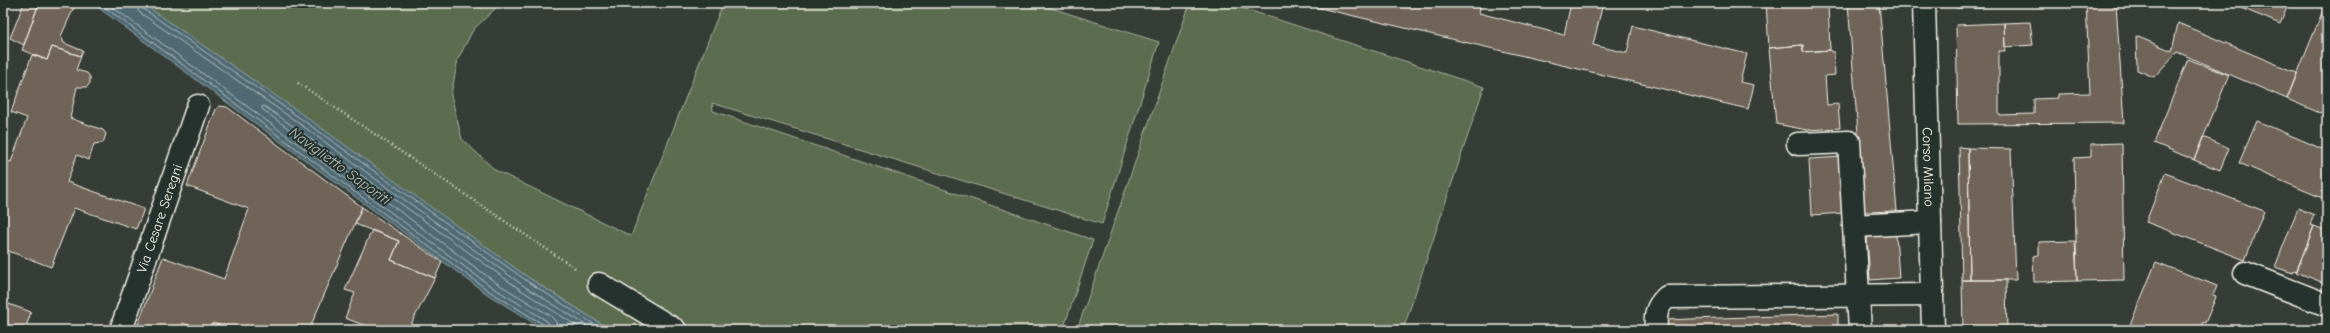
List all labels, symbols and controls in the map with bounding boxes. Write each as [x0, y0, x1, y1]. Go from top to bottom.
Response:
water label: Naviglietto Saporiti [286, 123, 395, 209]
street label: Corso Milano [1919, 127, 1938, 207]
street label: Via Cesare Seregni [133, 162, 186, 275]

